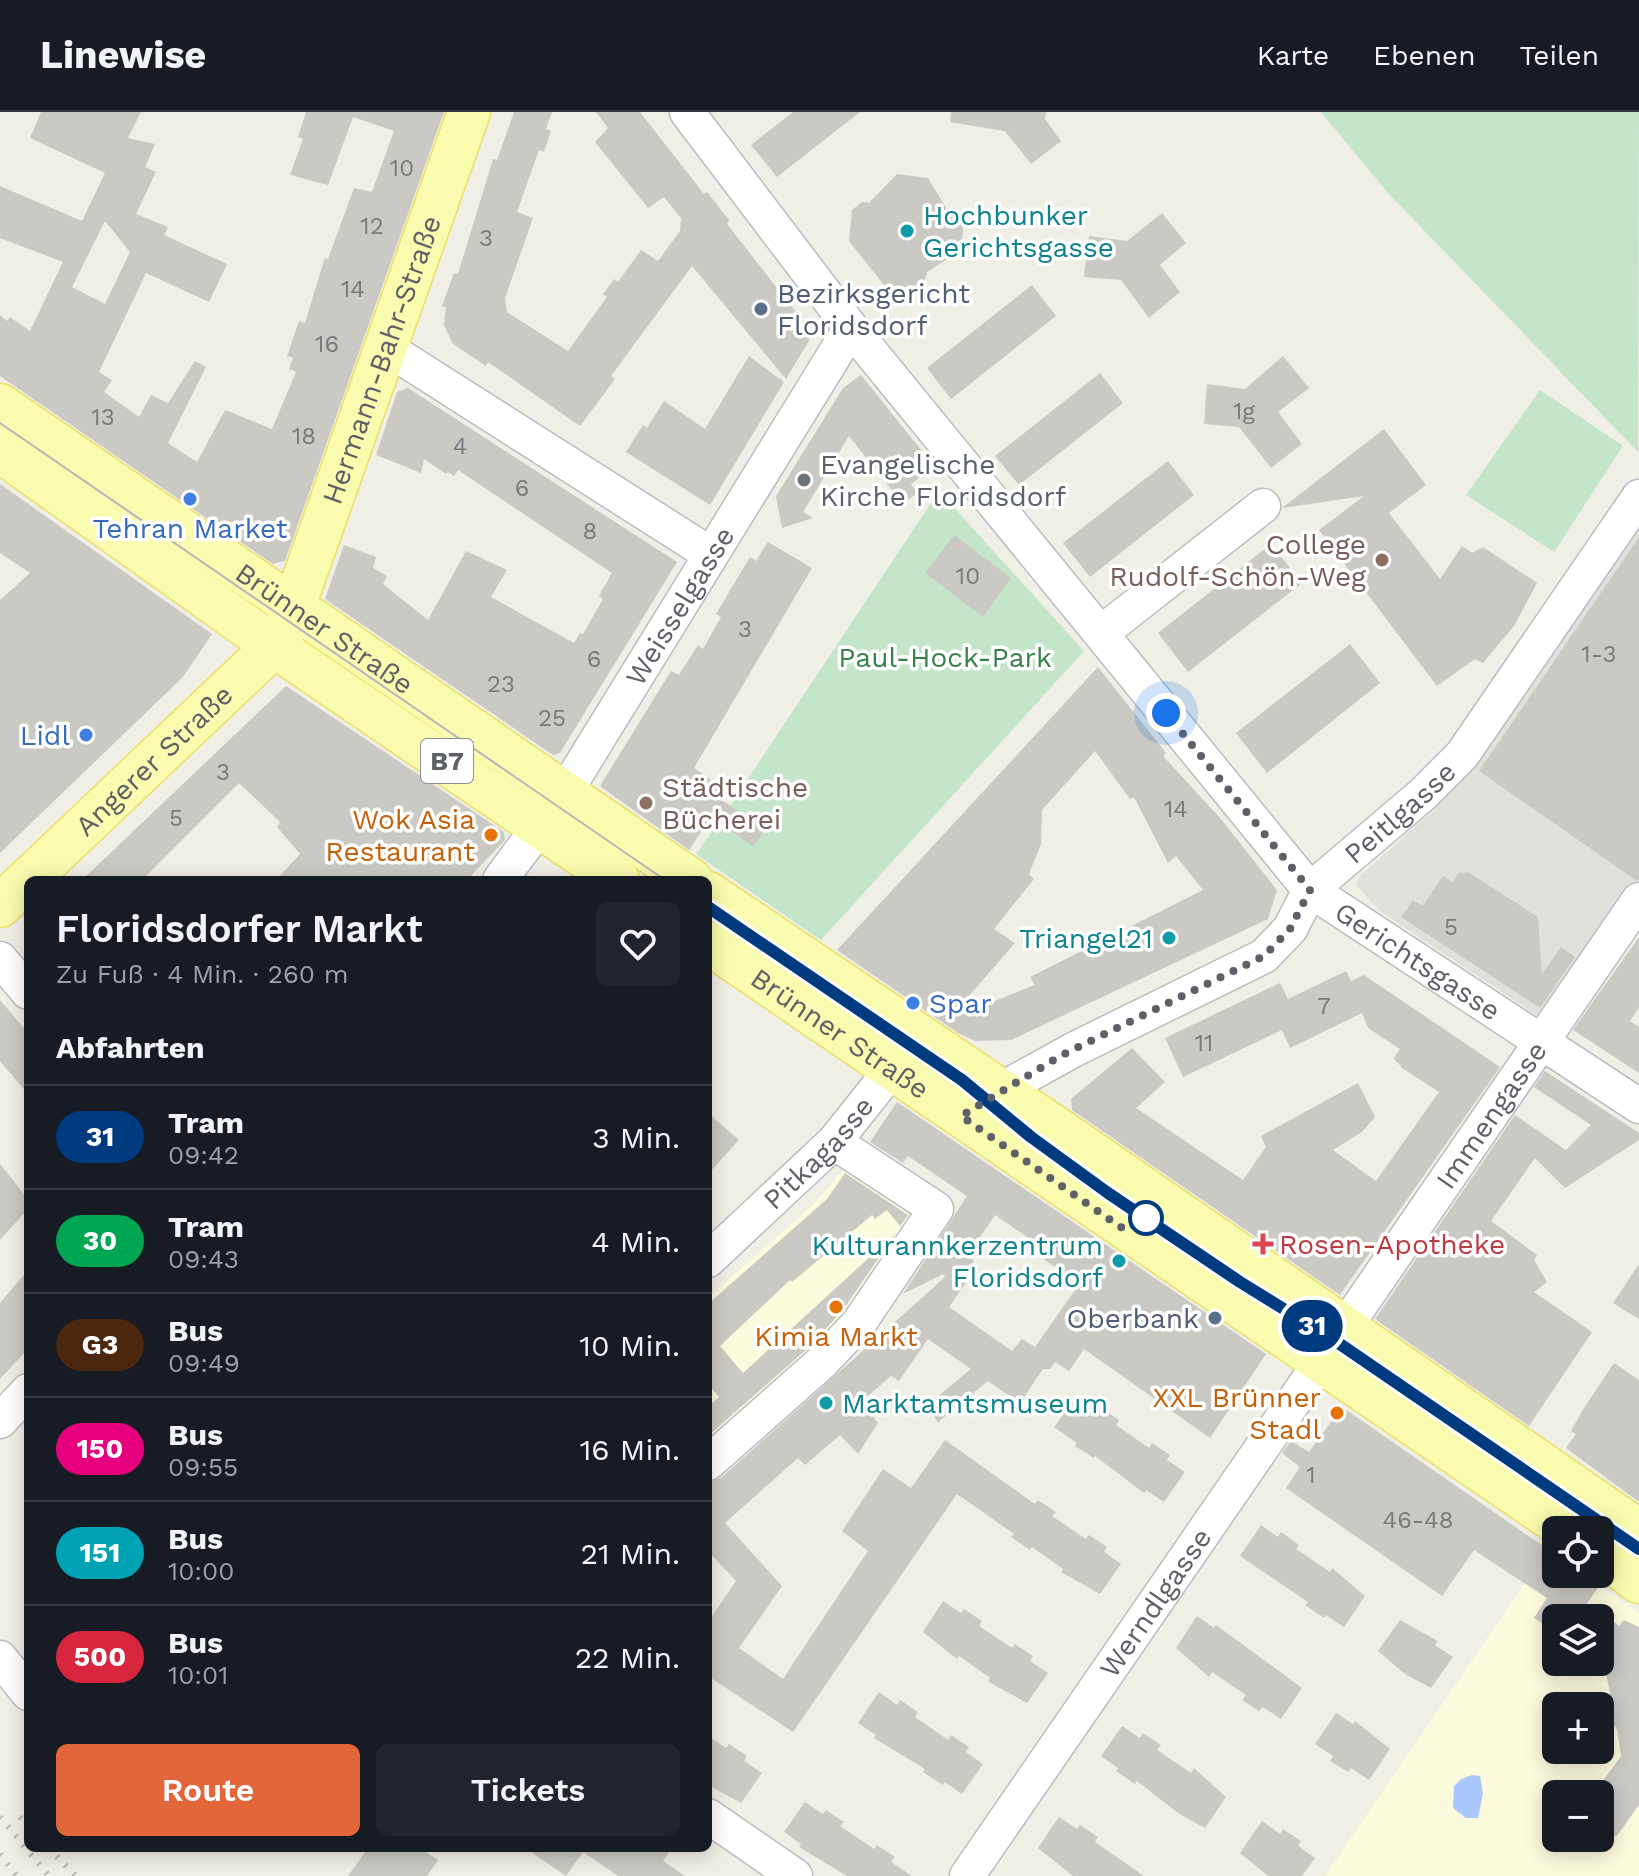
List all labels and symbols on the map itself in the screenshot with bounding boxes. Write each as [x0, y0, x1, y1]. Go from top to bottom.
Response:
house number: 10 [390, 154, 414, 182]
place label: Hochbunker Gerichtsgasse [923, 199, 1114, 264]
street label: Hermann-Bahr-Straße [315, 211, 448, 509]
house number: 12 [360, 212, 384, 240]
marker: Hochbunker Gerichtsgasse [898, 222, 916, 240]
house number: 3 [479, 224, 493, 252]
house number: 14 [341, 275, 365, 303]
place label: Bezirksgericht Floridsdorf [777, 277, 970, 342]
marker: Bezirksgericht Floridsdorf [752, 300, 770, 318]
house number: 16 [315, 330, 339, 358]
house number: 1g [1233, 397, 1255, 425]
house number: 13 [91, 403, 115, 431]
house number: 18 [292, 422, 316, 450]
house number: 4 [453, 432, 467, 460]
place label: Evangelische Kirche Floridsdorf [820, 448, 1066, 513]
marker: Evangelische Kirche Floridsdorf [795, 471, 813, 489]
house number: 6 [515, 474, 529, 502]
marker: Tehran Market [181, 490, 199, 508]
place label: Tehran Market [93, 512, 288, 545]
house number: 8 [583, 517, 597, 545]
street label: Weisselgasse [619, 521, 741, 692]
place label: College Rudolf-Schön-Weg [1109, 528, 1366, 593]
marker: College Rudolf-Schön-Weg [1373, 551, 1391, 569]
street label: Brünner Straße [229, 556, 420, 701]
house number: 10 [956, 562, 980, 590]
house number: 3 [738, 615, 752, 643]
house number: 1-3 [1581, 640, 1617, 668]
park label: Paul-Hock-Park [838, 641, 1052, 674]
house number: 6 [587, 645, 601, 673]
house number: 23 [487, 670, 515, 698]
street label: Angerer Straße [69, 678, 240, 843]
your location [1146, 693, 1186, 733]
house number: 25 [538, 704, 566, 732]
place label: Lidl [20, 719, 70, 752]
marker: Lidl [77, 726, 95, 744]
road number: B7 [421, 739, 473, 783]
street label: Peitlgasse [1338, 755, 1463, 871]
house number: 3 [216, 758, 230, 786]
place label: Städtische Bücherei [662, 771, 808, 836]
marker: Städtische Bücherei [637, 794, 655, 812]
house number: 14 [1164, 795, 1188, 823]
place label: Wok Asia Restaurant [325, 803, 475, 868]
house number: 5 [169, 804, 183, 832]
marker: Wok Asia Restaurant [482, 826, 500, 844]
street label: Gerichtsgasse [1329, 895, 1507, 1028]
house number: 5 [1444, 913, 1458, 941]
place label: Triangel21 [1019, 922, 1153, 955]
marker: Triangel21 [1160, 929, 1178, 947]
street label: Brünner Straße [745, 961, 935, 1106]
place label: Spar [929, 987, 992, 1020]
house number: 7 [1317, 992, 1331, 1020]
marker: Spar [904, 994, 922, 1012]
house number: 11 [1195, 1029, 1213, 1057]
street label: Immengasse [1429, 1035, 1554, 1195]
street label: Pitkagasse [757, 1090, 881, 1216]
unlabelled marker [1129, 1201, 1163, 1235]
place label: Rosen-Apotheke [1279, 1228, 1505, 1261]
place label: Kulturannkerzentrum Floridsdorf [811, 1229, 1103, 1294]
marker: Rosen-Apotheke [1254, 1235, 1272, 1253]
marker: Kulturannkerzentrum Floridsdorf [1110, 1252, 1128, 1270]
marker: Kimia Markt [827, 1298, 845, 1316]
line badge: 31 [1276, 1300, 1348, 1352]
place label: Oberbank [1066, 1302, 1199, 1335]
marker: Oberbank [1206, 1309, 1224, 1327]
place label: Kimia Markt [754, 1320, 918, 1353]
place label: XXL Brünner Stadl [1153, 1381, 1321, 1446]
place label: Marktamtsmuseum [842, 1387, 1108, 1420]
marker: Marktamtsmuseum [817, 1394, 835, 1412]
marker: XXL Brünner Stadl [1328, 1404, 1346, 1422]
house number: 1 [1306, 1461, 1316, 1489]
house number: 46-48 [1383, 1506, 1453, 1534]
street label: Werndlgasse [1093, 1522, 1218, 1684]

